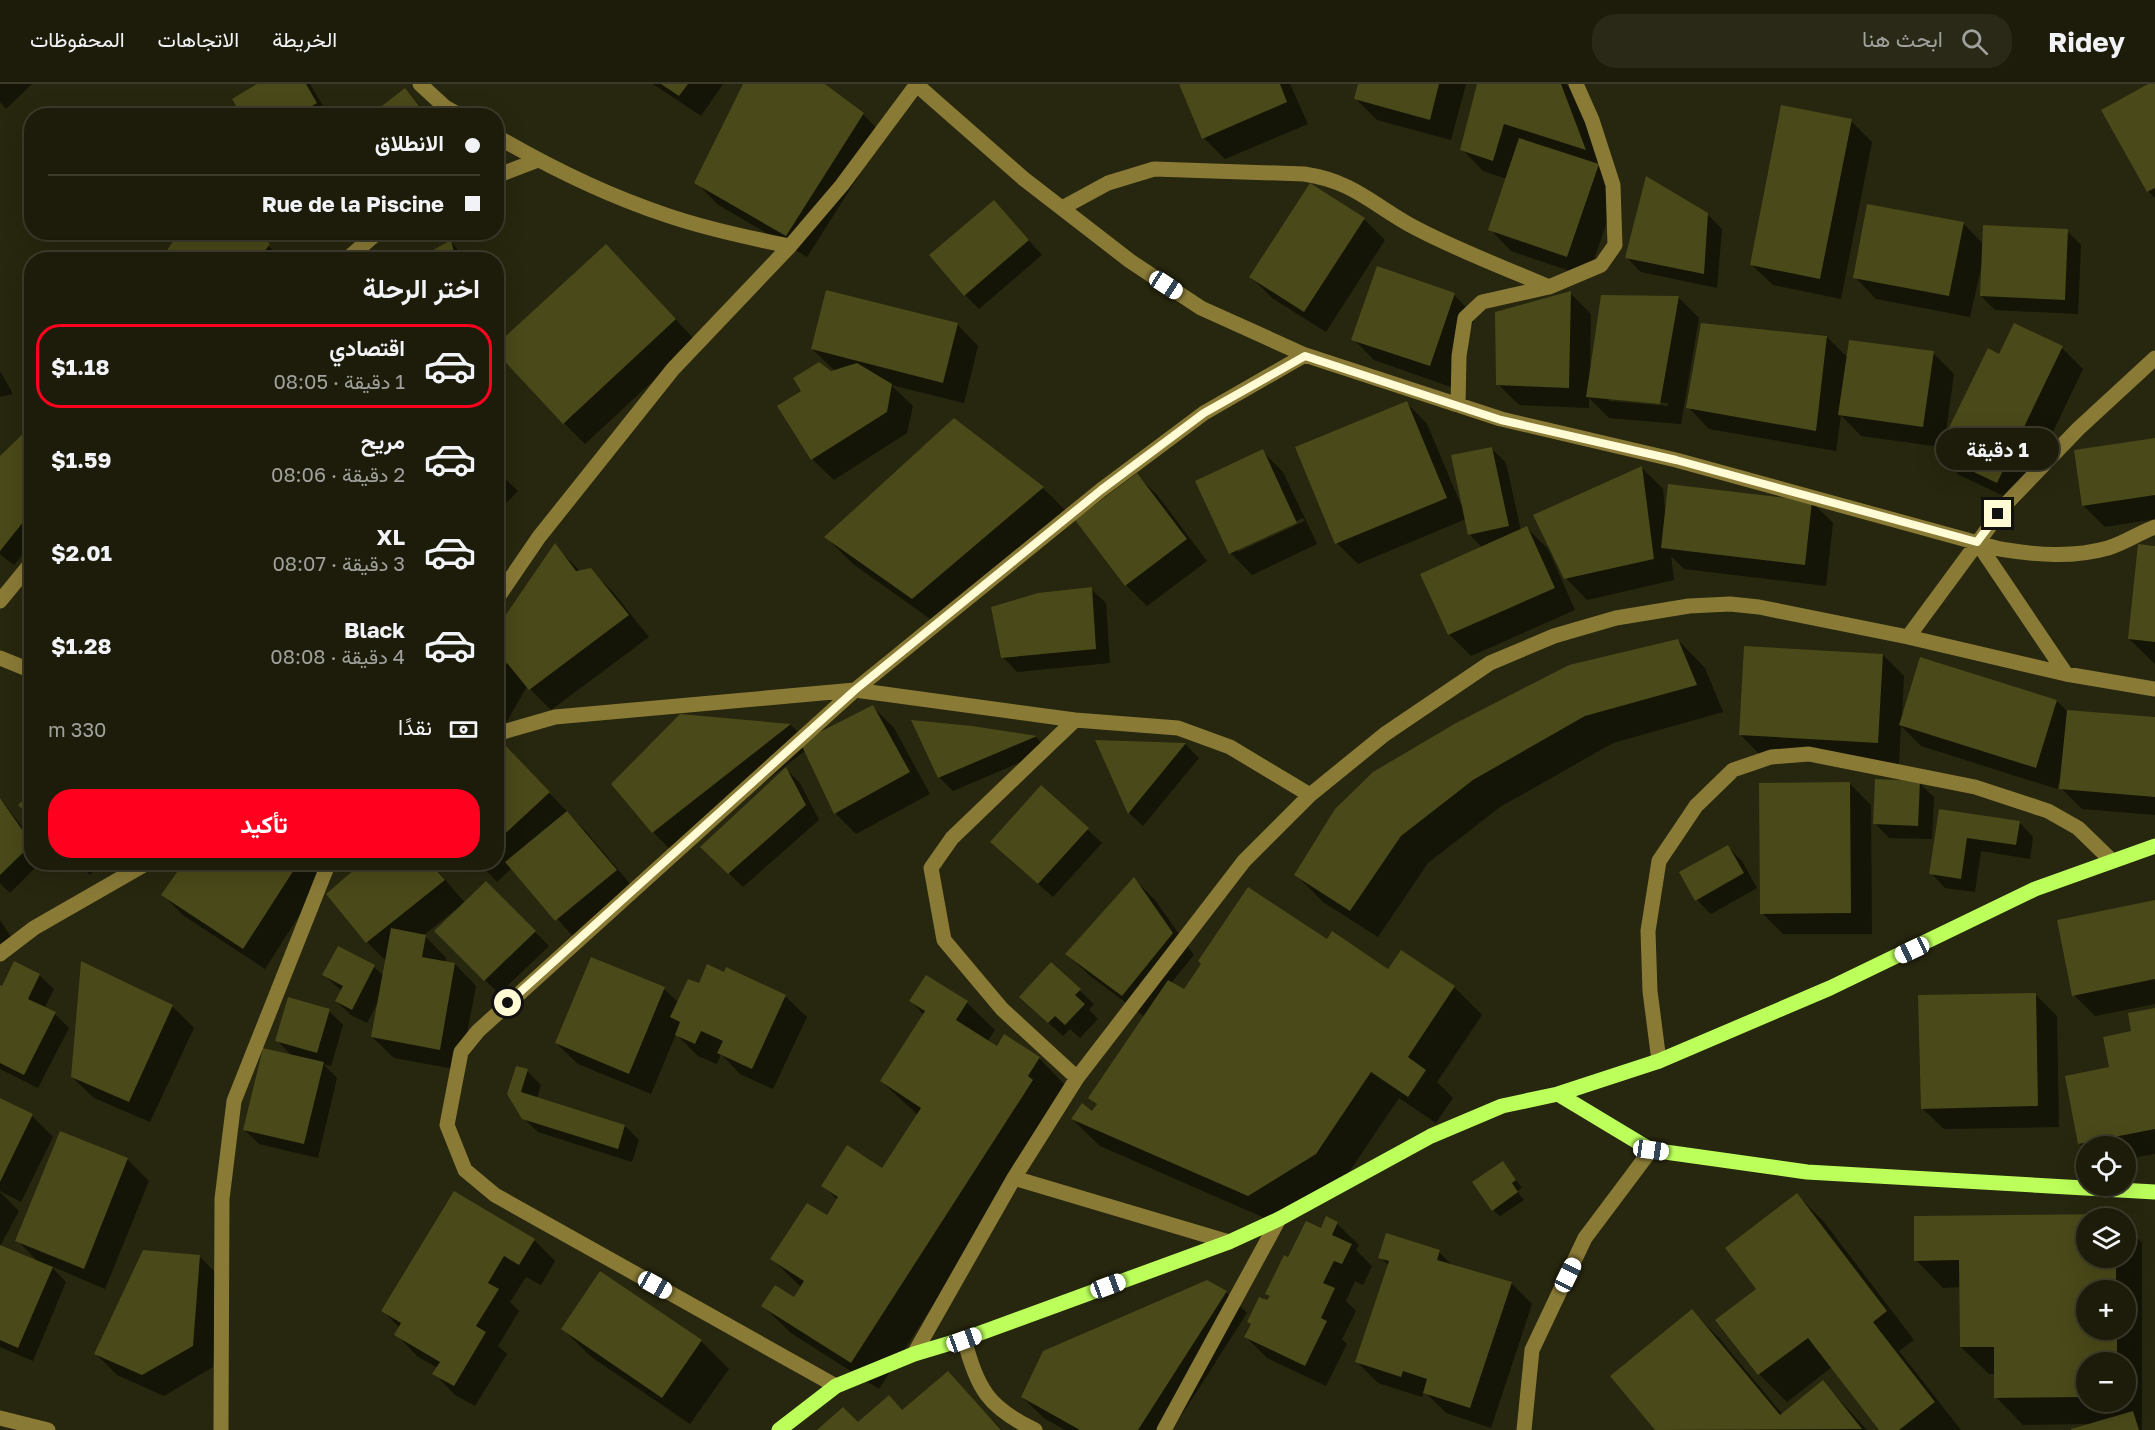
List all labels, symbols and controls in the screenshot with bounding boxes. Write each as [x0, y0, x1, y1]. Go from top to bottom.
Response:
search box [1592, 14, 2012, 68]
text: ابحث هنا [1862, 25, 1943, 52]
icon: search [1958, 25, 1991, 58]
text: Ridey [2048, 25, 2125, 58]
text: المحفوظات [30, 26, 125, 52]
text: الاتجاهات [158, 26, 239, 52]
text: الخريطة [272, 26, 337, 52]
text: الانطلاق [375, 129, 444, 156]
text: Rue de la Piscine [262, 190, 444, 217]
car [1146, 268, 1186, 302]
text: اختر الرحلة [363, 272, 480, 304]
text: اقتصادي [329, 334, 405, 361]
icon: car [423, 339, 477, 393]
text: $1.18 [51, 353, 110, 380]
text: 1 دقيقة · 08:05 [273, 369, 405, 393]
text: مريح [361, 427, 405, 454]
callout: 1 دقيقة [1936, 427, 2060, 469]
icon: car [423, 432, 477, 486]
text: 1 دقيقة [1966, 437, 2029, 461]
text: $1.59 [51, 446, 112, 473]
text: 2 دقيقة · 08:06 [271, 462, 405, 486]
route end [1984, 500, 2011, 527]
text: XL [377, 523, 405, 550]
icon: car [423, 525, 477, 579]
text: $2.01 [51, 539, 112, 566]
text: 3 دقيقة · 08:07 [272, 551, 405, 575]
text: Black [344, 616, 405, 643]
icon: car [423, 618, 477, 672]
text: $1.28 [51, 632, 112, 659]
text: 4 دقيقة · 08:08 [270, 644, 405, 668]
text: نقدًا [398, 713, 432, 740]
icon: cash [447, 713, 480, 746]
text: 330 m [48, 717, 107, 741]
button: تأكيد [48, 789, 480, 858]
car [1892, 934, 1932, 966]
route start [494, 989, 521, 1016]
map controls [2076, 1136, 2136, 1412]
button: locate [2076, 1136, 2136, 1196]
car [1632, 1139, 1670, 1161]
button: layers [2076, 1208, 2136, 1268]
car [1552, 1255, 1584, 1295]
car [635, 1268, 675, 1302]
car [1088, 1271, 1128, 1301]
button: + [2076, 1280, 2136, 1340]
car [944, 1325, 984, 1355]
button: − [2076, 1352, 2136, 1412]

